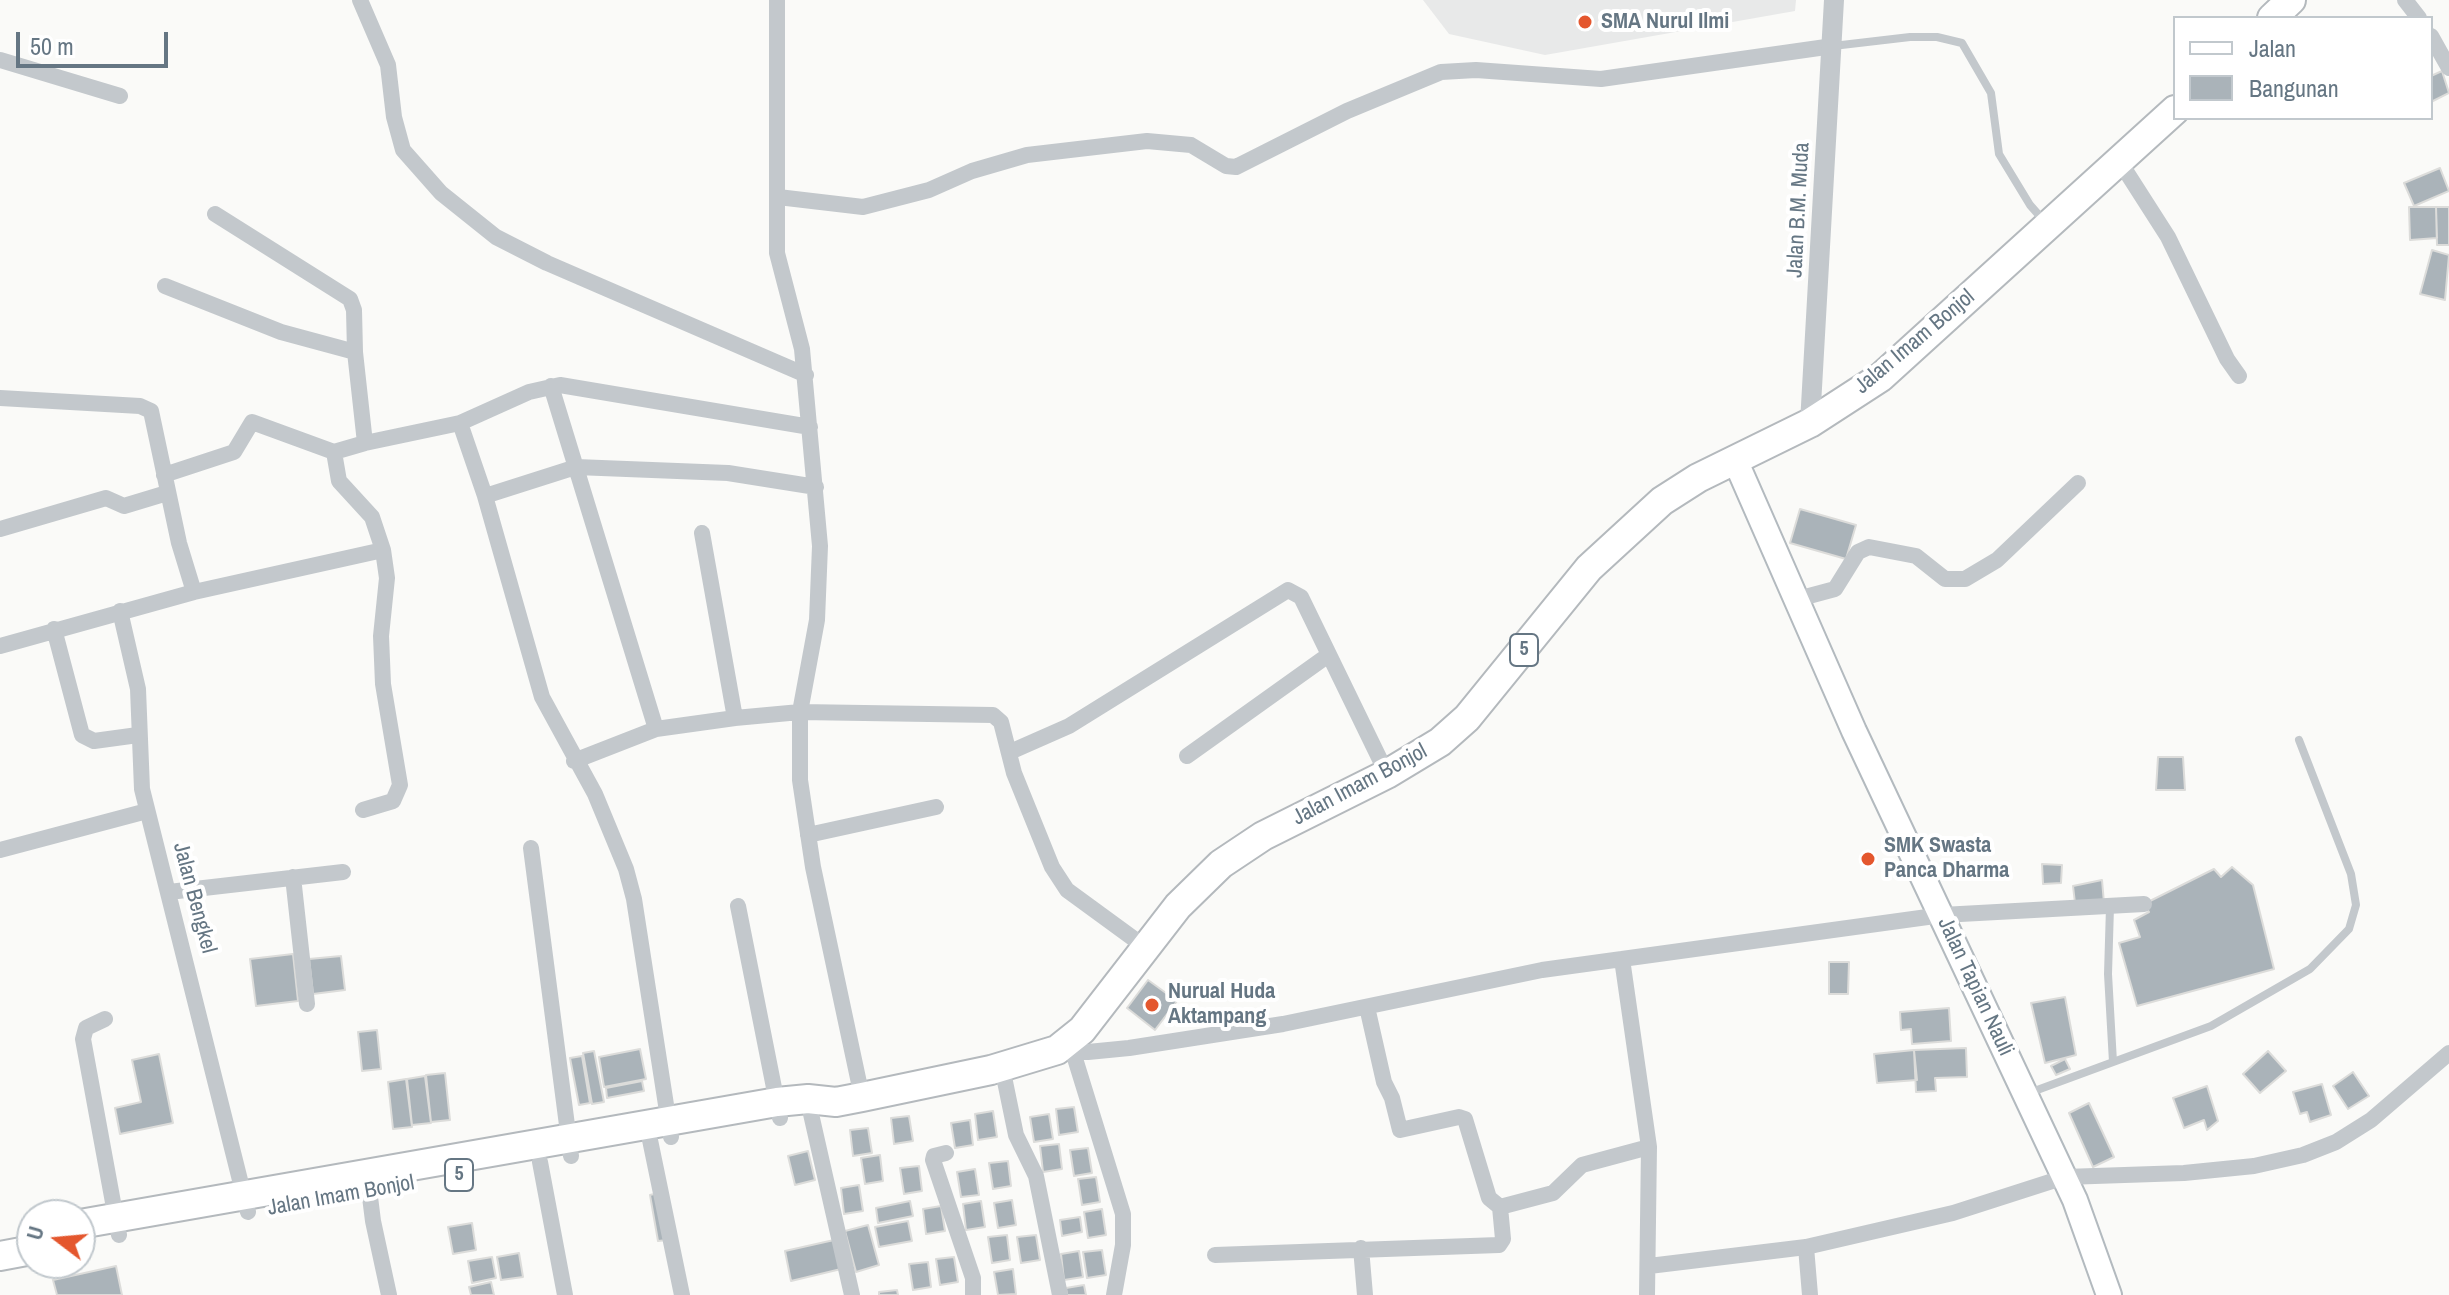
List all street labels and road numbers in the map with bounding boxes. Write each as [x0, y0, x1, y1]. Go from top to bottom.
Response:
street label: Jalan B.M. Muda [1782, 142, 1816, 278]
street label: Jalan Imam Bonjol [1850, 284, 1980, 400]
road number: 5 [1510, 634, 1538, 666]
street label: Jalan Imam Bonjol [1288, 739, 1432, 831]
street label: Jalan Bengkel [167, 840, 221, 956]
street label: Jalan Tapian Nauli [1931, 914, 2019, 1060]
road number: 5 [445, 1159, 473, 1191]
street label: Jalan Imam Bonjol [266, 1170, 416, 1222]

